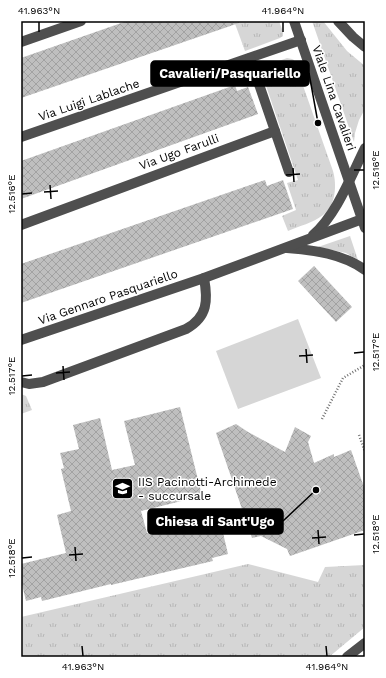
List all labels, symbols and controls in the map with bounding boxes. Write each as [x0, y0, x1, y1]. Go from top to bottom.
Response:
text: 41.963°N [18, 5, 60, 16]
text: 41.964°N [262, 5, 304, 16]
street label: Viale Lina Cavalieri [309, 44, 359, 152]
callout: Cavalieri/Pasquariello [151, 61, 309, 86]
text: Cavalieri/Pasquariello [159, 66, 301, 81]
street label: Via Luigi Lablache [37, 76, 141, 124]
street label: Via Ugo Farulli [137, 131, 221, 173]
text: 12.516°E [370, 150, 381, 190]
text: 12.516°E [6, 174, 17, 214]
street label: Via Gennaro Pasquariello [36, 267, 180, 327]
text: 12.517°E [370, 333, 381, 371]
text: 12.517°E [6, 357, 17, 395]
place label: IIS Pacinotti-Archimede - succursale [138, 475, 277, 503]
school or university icon: IIS Pacinotti-Archimede - succursale [109, 476, 135, 502]
callout: Chiesa di Sant'Ugo [148, 509, 283, 534]
text: Chiesa di Sant'Ugo [155, 514, 275, 529]
text: 12.518°E [370, 514, 381, 554]
text: 12.518°E [6, 538, 17, 578]
text: 41.963°N [62, 661, 104, 672]
text: 41.964°N [306, 661, 348, 672]

